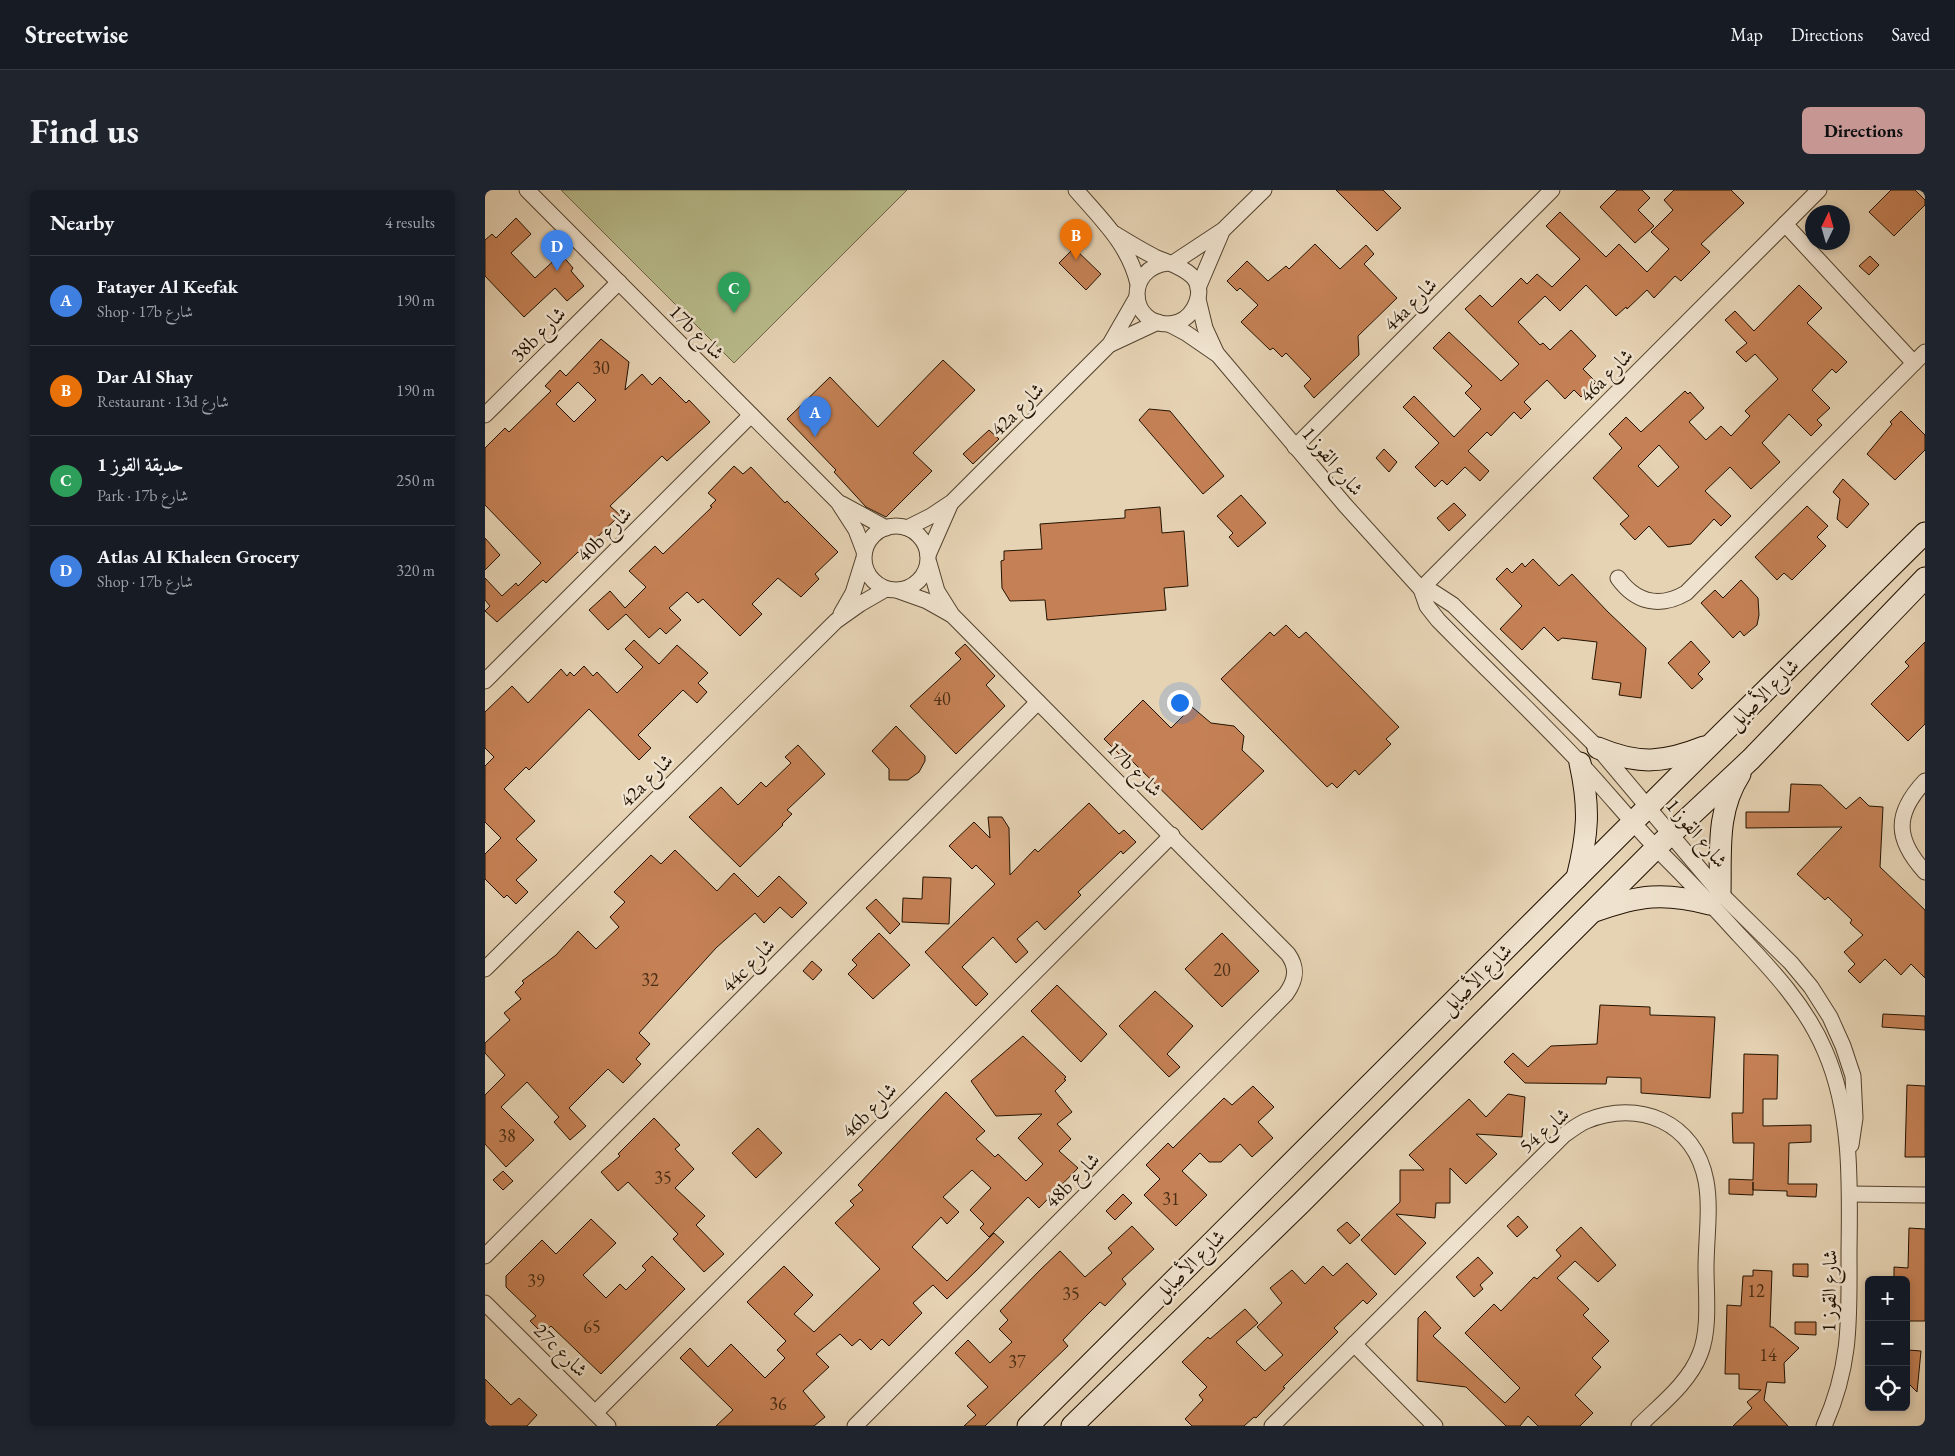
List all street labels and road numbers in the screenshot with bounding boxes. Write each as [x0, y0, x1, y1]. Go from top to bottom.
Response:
street label: 44a شارع [1378, 272, 1446, 340]
street label: 17b شارع [660, 299, 730, 369]
street label: 38b شارع [505, 301, 575, 371]
street label: 46a شارع [1574, 343, 1642, 411]
street label: 42a شارع [985, 377, 1053, 445]
street label: شارع القوز 1 [1293, 421, 1370, 504]
street label: 40b شارع [571, 501, 641, 571]
street label: شارع الأصايل [1720, 651, 1808, 739]
street label: 17b شارع [1098, 736, 1168, 806]
street label: 42a شارع [614, 748, 682, 816]
street label: شارع القوز 1 [1657, 793, 1734, 876]
street label: 44c شارع [715, 932, 784, 1001]
street label: شارع الأصايل [1433, 936, 1521, 1024]
street label: 46b شارع [836, 1077, 906, 1147]
street label: شارع 54 [1513, 1101, 1578, 1162]
street label: 48b شارع [1039, 1147, 1109, 1217]
street label: شارع الأصايل [1146, 1222, 1234, 1310]
street label: شارع القوز 1 [1815, 1249, 1848, 1333]
street label: 27c شارع [525, 1317, 594, 1386]

